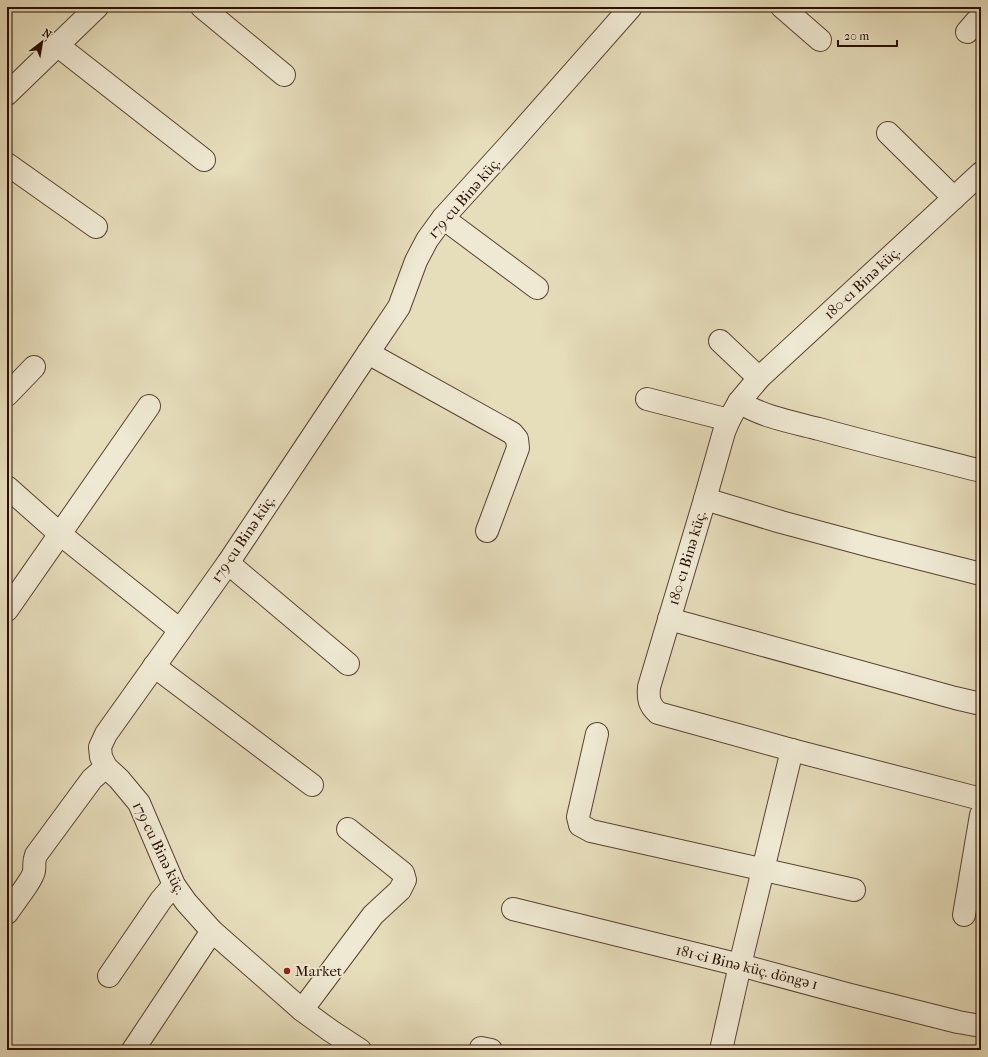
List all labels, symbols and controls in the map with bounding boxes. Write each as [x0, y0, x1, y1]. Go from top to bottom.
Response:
north arrow [22, 22, 62, 62]
scale bar [838, 22, 897, 48]
text: N [40, 26, 54, 42]
text: 20 m [844, 29, 869, 43]
street label: 179-cu Binə küç. [424, 154, 504, 242]
street label: 180-cı Binə küç. [820, 243, 904, 323]
street label: 179-cu Binə küç. [207, 492, 279, 586]
street label: 180-cı Binə küç. [664, 509, 710, 607]
street label: 179-cu Binə küç. [129, 799, 189, 897]
street label: 181-ci Binə küç. döngə 1 [674, 941, 820, 993]
place label: Market [295, 962, 343, 980]
marker: Market [282, 966, 292, 976]

